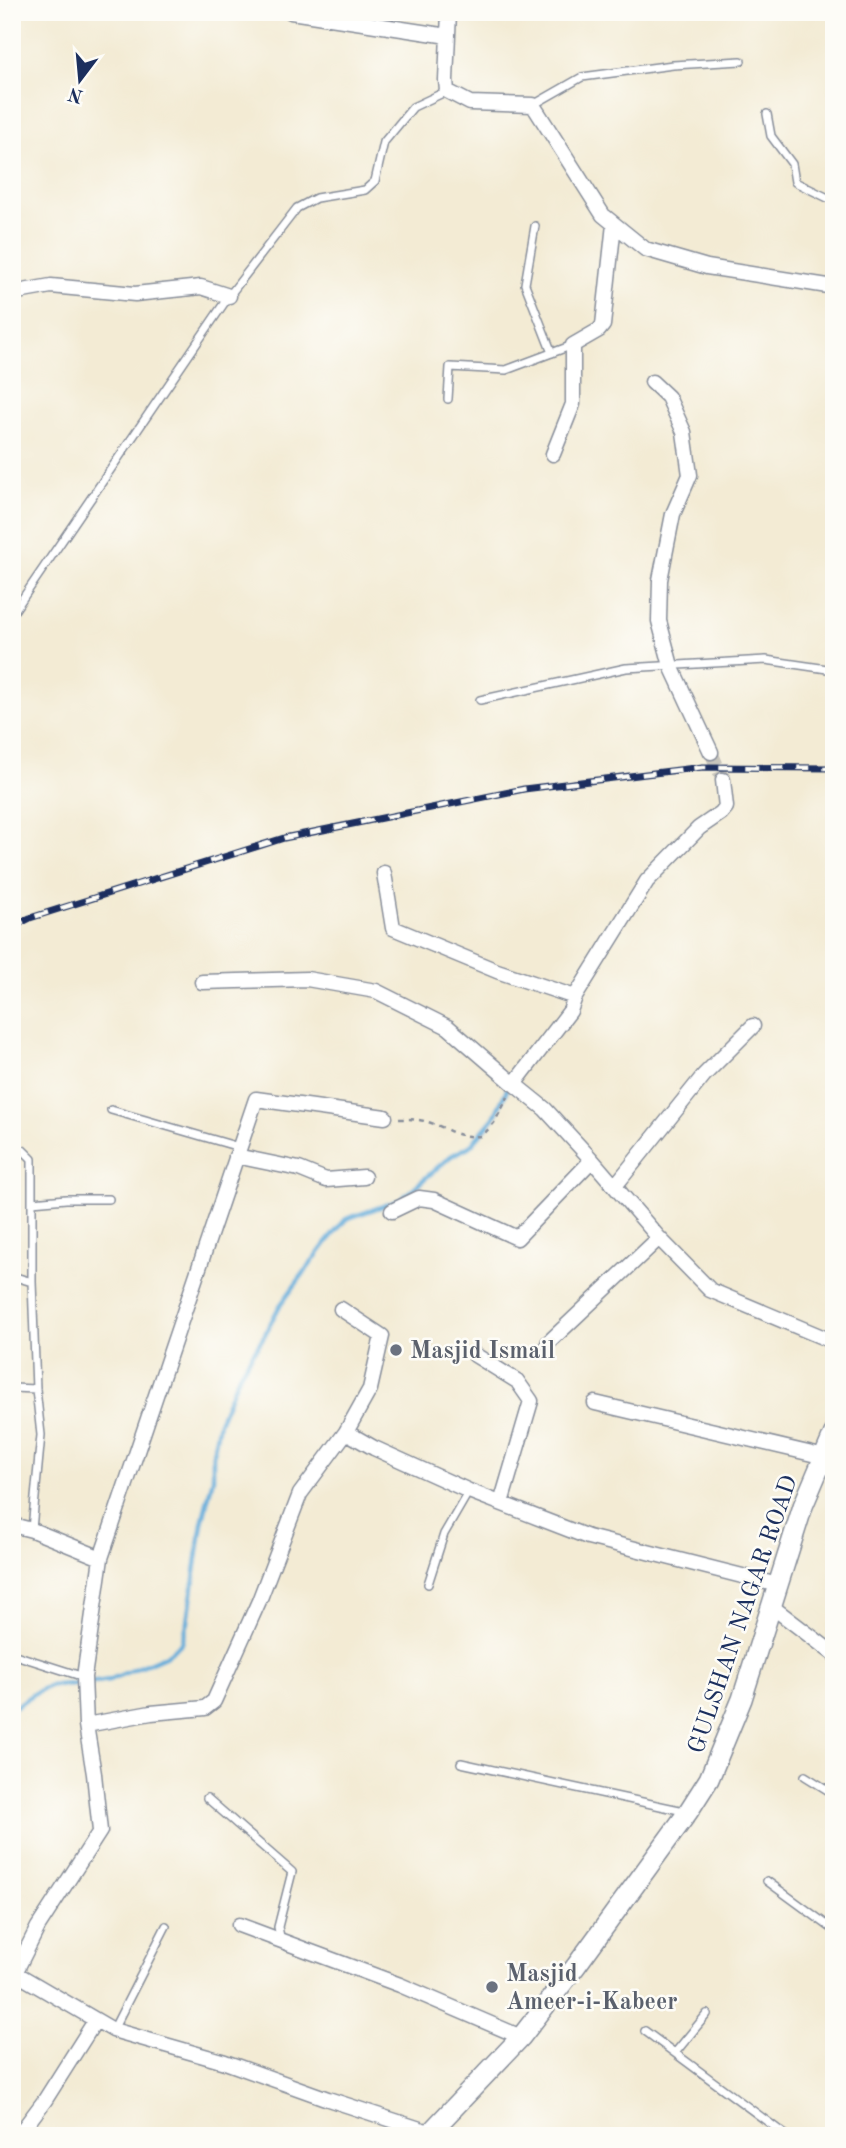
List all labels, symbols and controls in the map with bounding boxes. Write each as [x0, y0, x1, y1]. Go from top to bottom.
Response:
north arrow [46, 46, 116, 116]
text: N [66, 83, 86, 105]
place label: Masjid Ismail [410, 1340, 555, 1364]
marker: Masjid Ismail [388, 1342, 404, 1358]
street label: GULSHAN NAGAR ROAD [685, 1472, 803, 1757]
place label: Masjid Ameer-i-Kabeer [506, 1963, 678, 2015]
marker: Masjid Ameer-i-Kabeer [484, 1979, 500, 1995]

